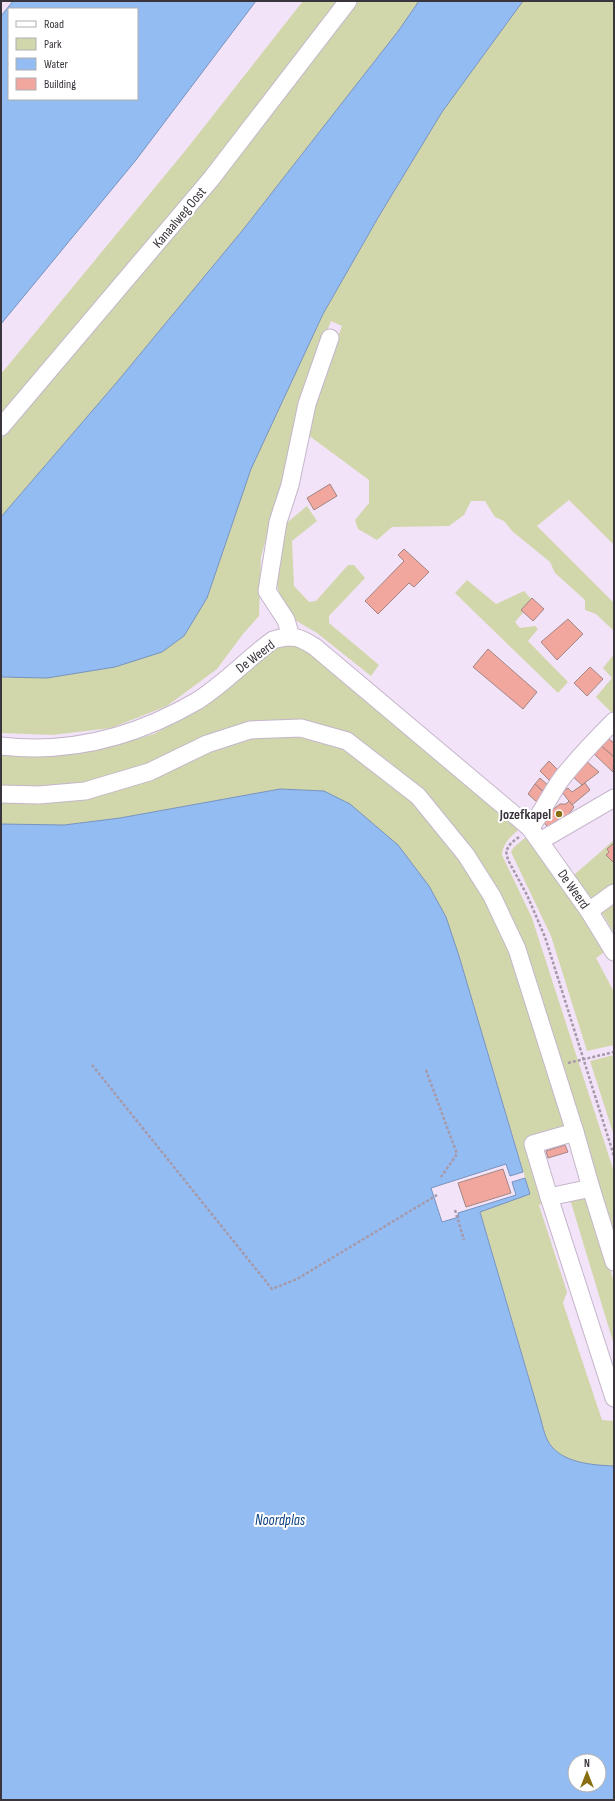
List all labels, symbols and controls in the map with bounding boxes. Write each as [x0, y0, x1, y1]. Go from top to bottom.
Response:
legend [8, 8, 138, 100]
text: Road [44, 17, 64, 32]
text: Park [44, 37, 62, 52]
text: Water [44, 57, 68, 72]
text: Building [44, 77, 76, 92]
street label: Kanaalweg Oost [149, 183, 210, 251]
street label: De Weerd [232, 636, 278, 677]
place label: Jozefkapel [499, 806, 551, 823]
marker: Jozefkapel [554, 809, 564, 819]
street label: De Weerd [554, 866, 593, 913]
water label: Noordplas [255, 1511, 306, 1530]
north arrow [567, 1753, 607, 1793]
text: N [584, 1757, 590, 1770]

